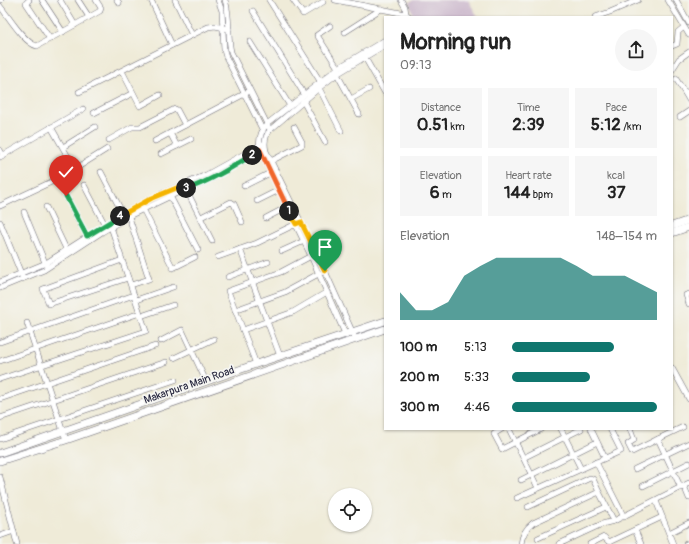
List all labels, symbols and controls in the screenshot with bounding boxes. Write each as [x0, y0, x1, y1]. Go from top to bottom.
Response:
text: Morning run [400, 28, 511, 56]
button: share [615, 29, 657, 71]
text: 09:13 [400, 57, 431, 73]
text: Distance [421, 101, 461, 114]
text: Time [517, 101, 540, 114]
text: Pace [605, 101, 627, 114]
text: 0.51 [417, 114, 448, 135]
text: 2:39 [512, 114, 545, 135]
text: 5:12 [591, 114, 621, 135]
text: km [448, 120, 465, 133]
text: /km [621, 120, 641, 133]
pin: 2 [242, 145, 262, 165]
text: 2 [249, 148, 255, 161]
pin [49, 155, 83, 196]
icon: check [55, 161, 77, 183]
text: Elevation [420, 169, 462, 182]
text: Heart rate [505, 169, 552, 182]
text: kcal [607, 169, 625, 182]
pin: 3 [176, 178, 196, 198]
text: 3 [183, 181, 189, 194]
text: 6 [430, 182, 440, 203]
text: 144 [504, 182, 530, 203]
text: 37 [607, 182, 625, 203]
text: m [440, 188, 452, 201]
text: bpm [530, 188, 553, 201]
pin: 1 [279, 201, 299, 221]
text: 1 [287, 204, 291, 217]
pin: 4 [110, 206, 130, 226]
text: 4 [117, 209, 123, 222]
text: Elevation [400, 228, 450, 244]
text: 148–154 m [596, 228, 657, 244]
pin [308, 230, 342, 271]
icon: arrive [314, 236, 336, 258]
text: 100 m [400, 339, 437, 355]
text: 5:13 [464, 339, 487, 355]
street label: Makarpura Main Road [142, 363, 236, 407]
text: 200 m [400, 369, 439, 385]
text: 5:33 [464, 369, 489, 385]
text: 300 m [400, 399, 439, 415]
text: 4:46 [464, 399, 490, 415]
map controls [328, 488, 372, 532]
button: locate [328, 488, 372, 532]

